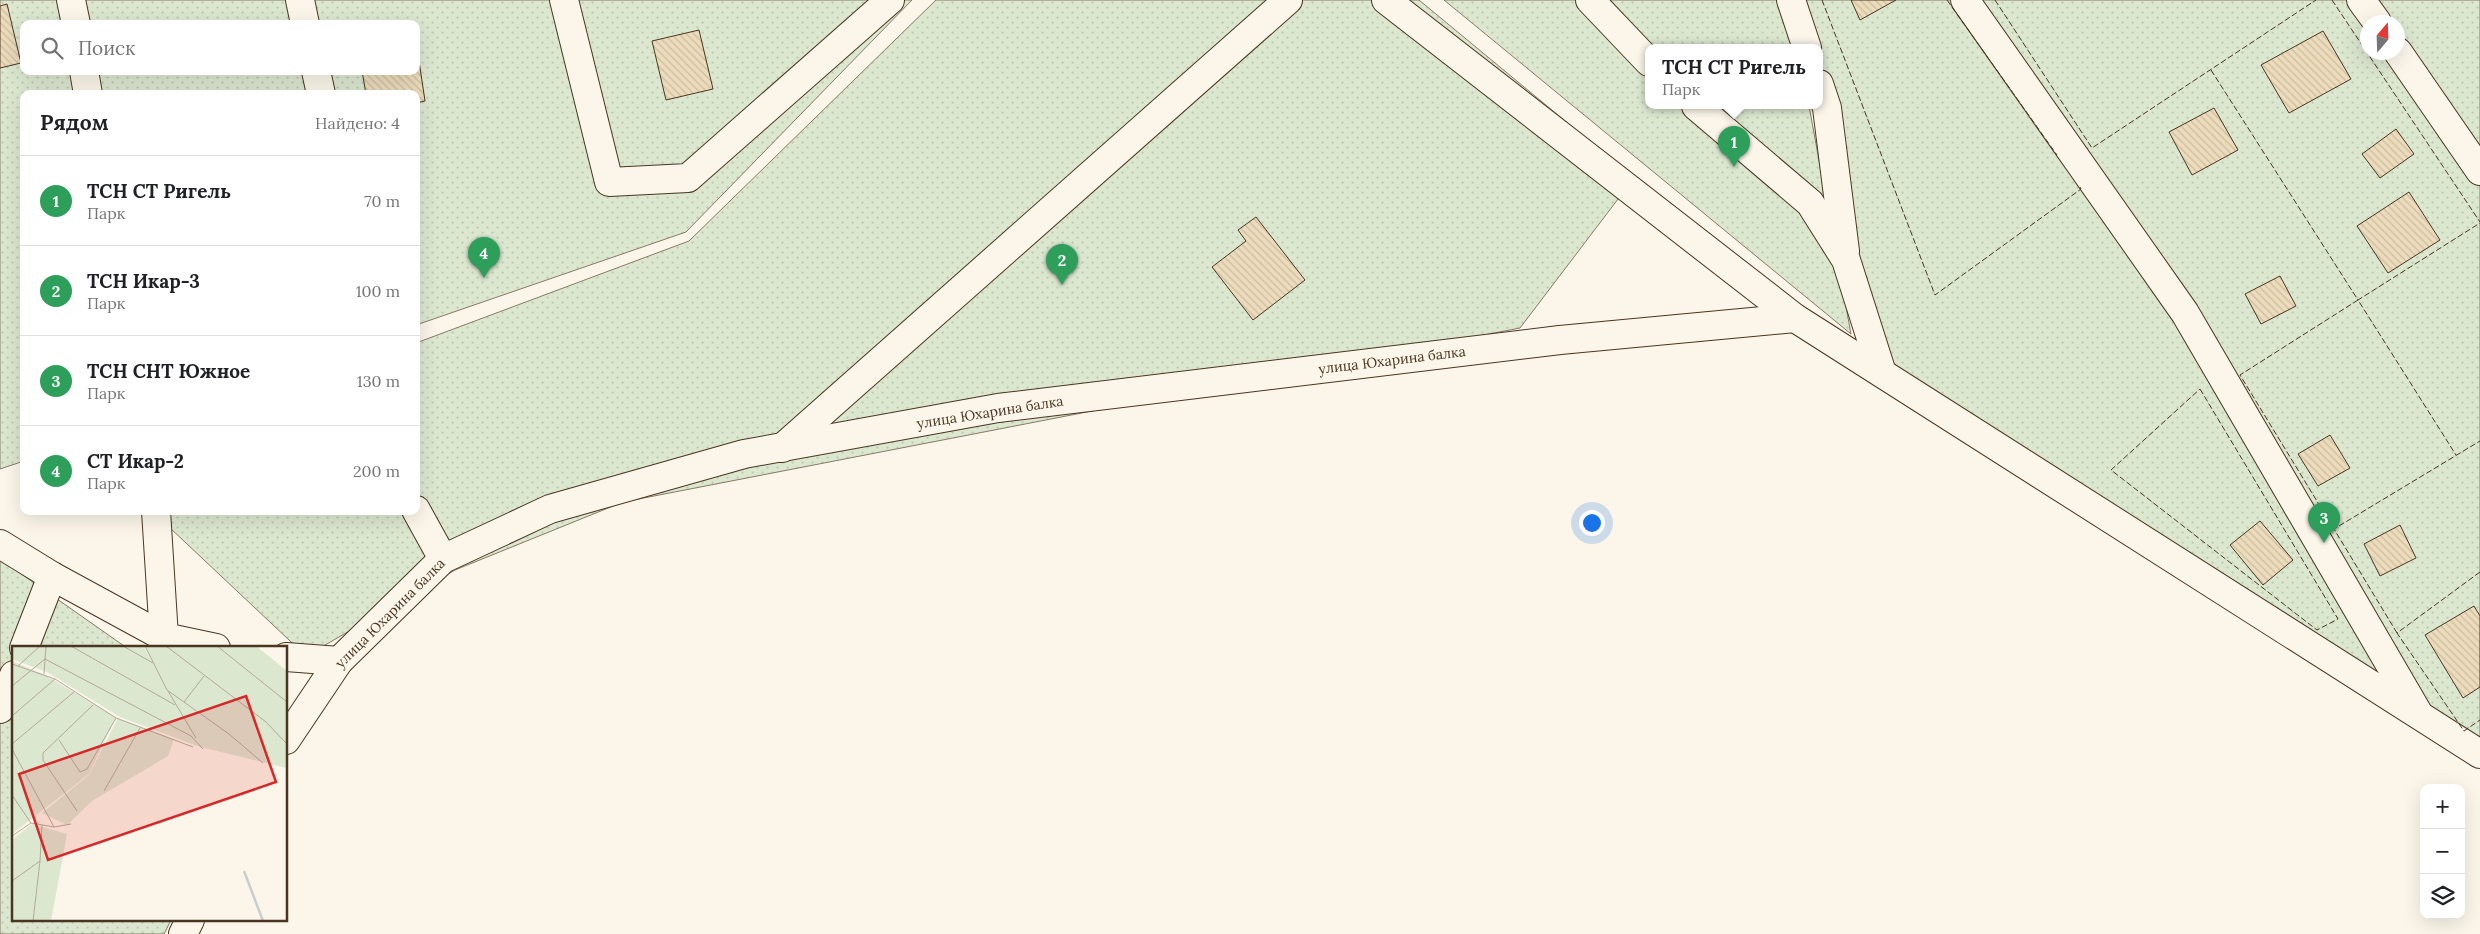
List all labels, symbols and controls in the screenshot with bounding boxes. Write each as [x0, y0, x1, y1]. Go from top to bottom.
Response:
north arrow [2360, 15, 2405, 60]
search box [20, 20, 420, 75]
icon: search [38, 34, 66, 62]
text: Поиск [78, 36, 135, 60]
popup [1645, 44, 1823, 109]
text: ТСН СТ Ригель [1662, 55, 1806, 79]
text: Парк [1662, 79, 1700, 99]
text: Рядом [40, 109, 109, 136]
text: Найдено: 4 [315, 113, 400, 133]
pin: 1 [1718, 126, 1750, 167]
text: ТСН СТ Ригель [87, 179, 231, 203]
text: 1 [53, 191, 59, 211]
text: 70 m [364, 191, 400, 211]
text: Парк [87, 203, 125, 223]
pin: 4 [468, 237, 500, 278]
pin: 2 [1046, 244, 1078, 285]
text: ТСН Икар-3 [87, 269, 200, 293]
text: 2 [52, 281, 60, 301]
text: 100 m [356, 281, 400, 301]
text: Парк [87, 293, 125, 313]
street label: улица Юхарина балка [1317, 342, 1467, 378]
text: ТСН СНТ Южное [87, 359, 250, 383]
text: 3 [52, 371, 60, 391]
text: 130 m [357, 371, 400, 391]
text: Парк [87, 383, 125, 403]
street label: улица Юхарина балка [915, 392, 1065, 432]
text: СТ Икар-2 [87, 449, 184, 473]
text: 4 [52, 461, 60, 481]
text: 200 m [353, 461, 400, 481]
text: Парк [87, 473, 125, 493]
pin: 3 [2308, 502, 2340, 543]
your location [1579, 510, 1605, 536]
street label: улица Юхарина балка [331, 554, 449, 672]
inset map [12, 646, 288, 922]
map controls [2420, 784, 2465, 919]
button: + [2420, 784, 2465, 829]
button: − [2420, 829, 2465, 874]
button: layers [2420, 874, 2465, 919]

